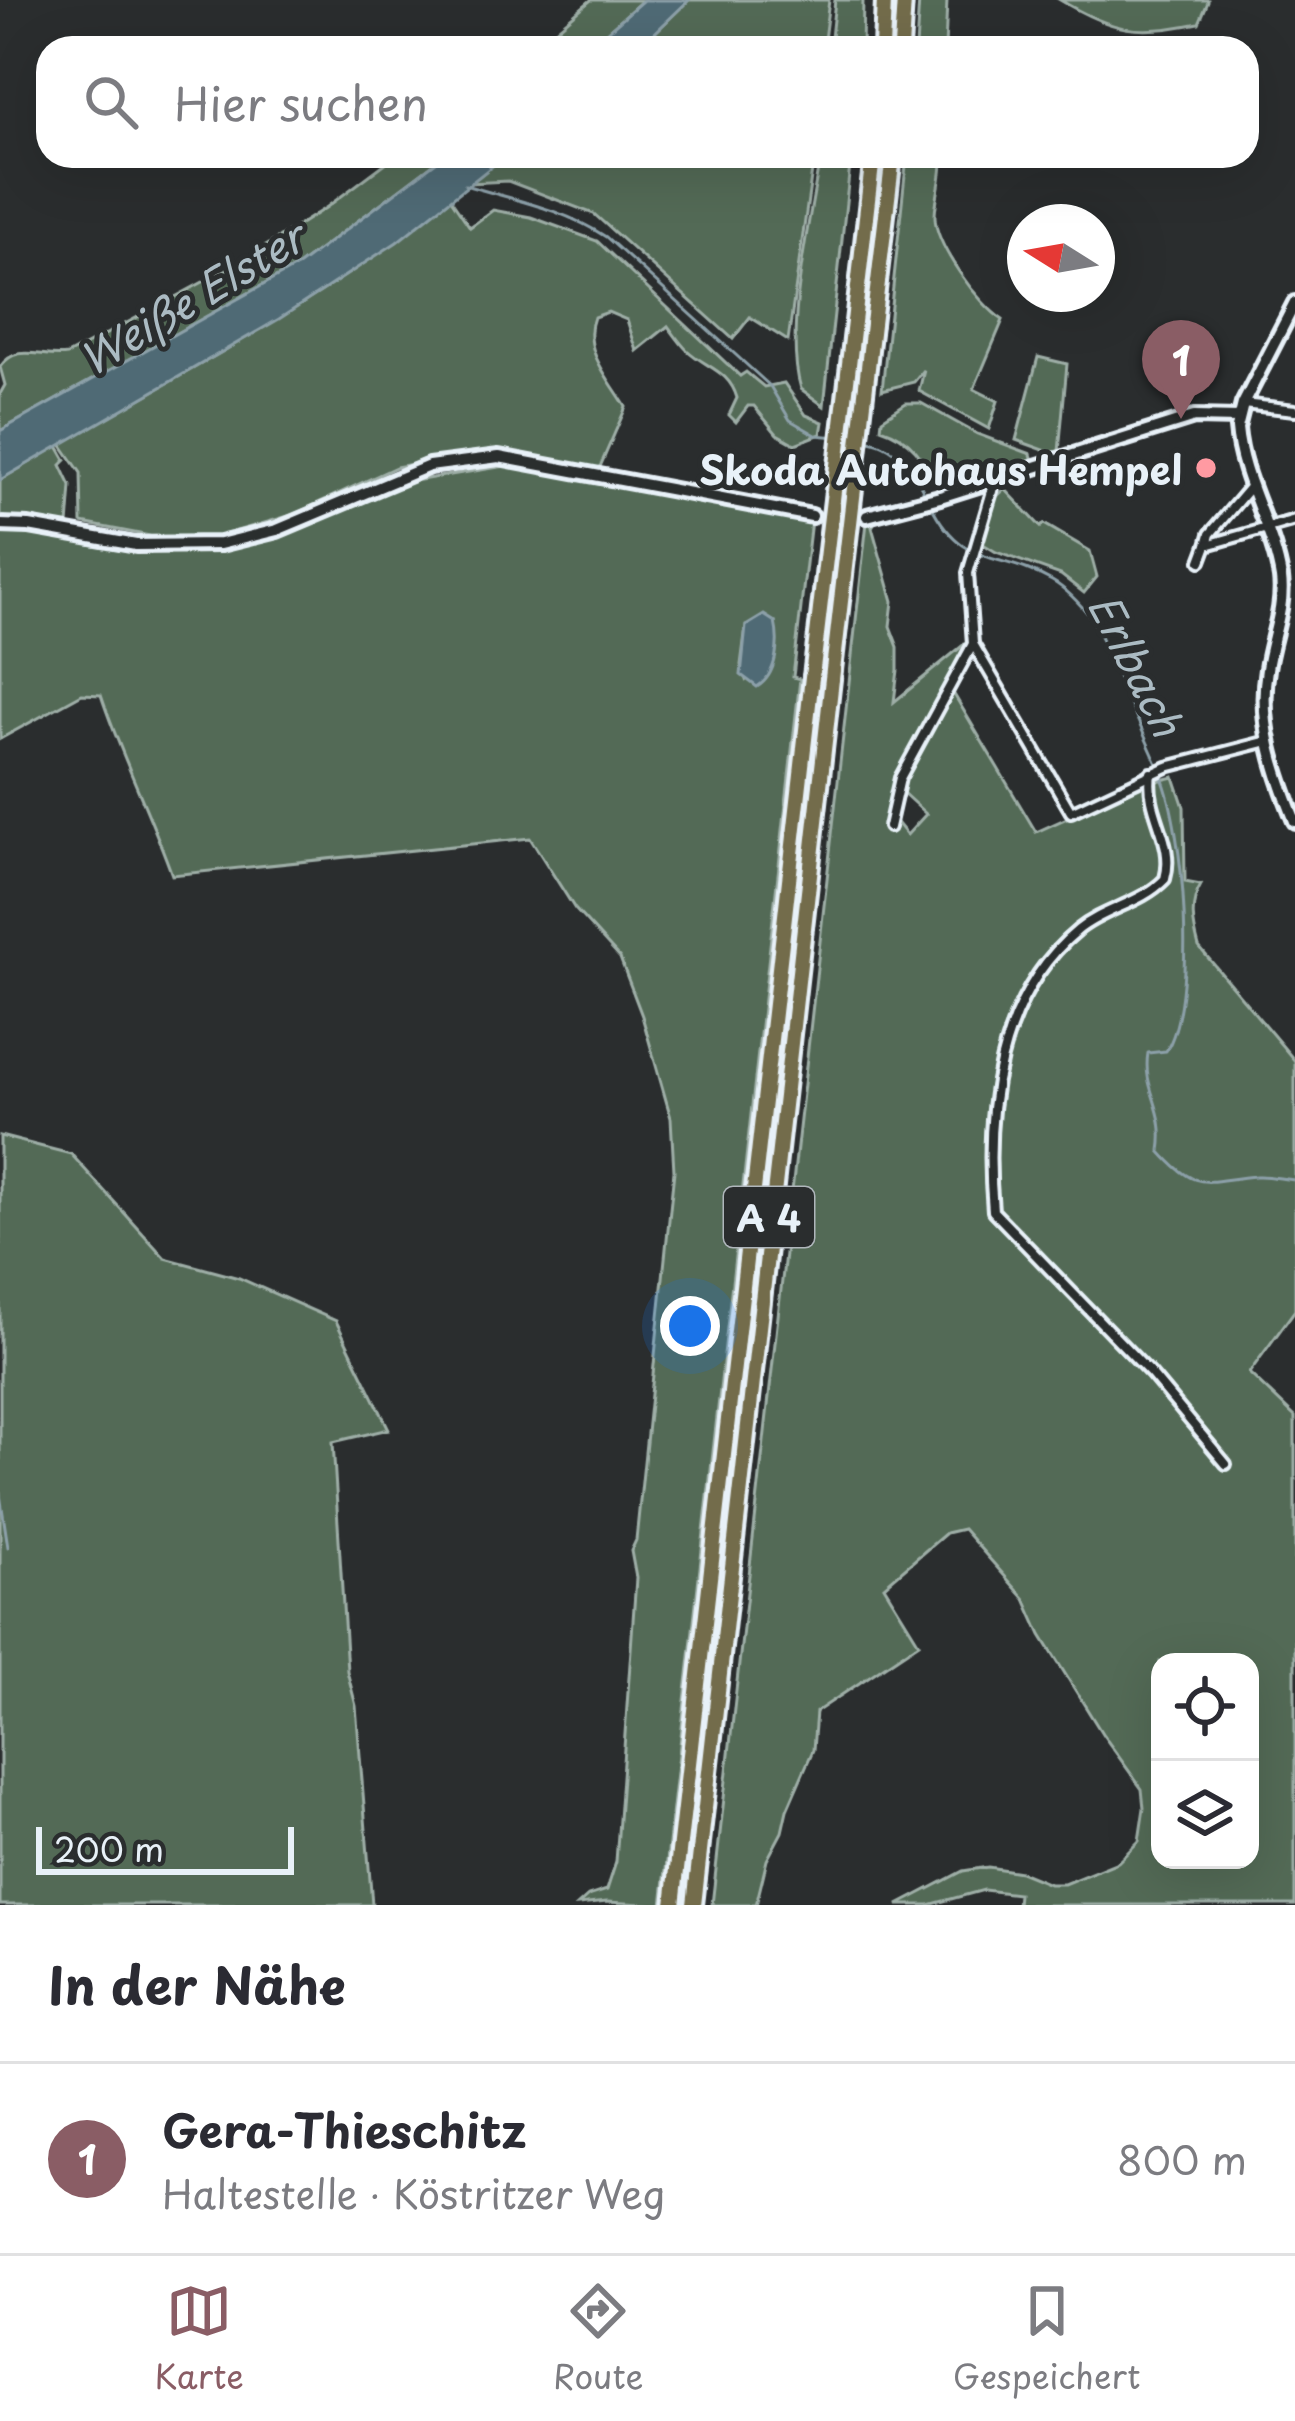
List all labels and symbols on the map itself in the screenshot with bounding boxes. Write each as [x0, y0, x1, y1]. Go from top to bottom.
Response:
water label: Weiße Elster [66, 202, 320, 389]
north arrow [1007, 204, 1115, 312]
pin: 1 [1142, 320, 1220, 419]
place label: Skoda Autohaus Hempel [699, 439, 1182, 498]
marker: Skoda Autohaus Hempel [1193, 455, 1219, 481]
water label: Erlbach [1074, 582, 1200, 748]
road number: A 4 [724, 1187, 814, 1247]
your location [660, 1296, 720, 1356]
scale bar [36, 1821, 294, 1874]

